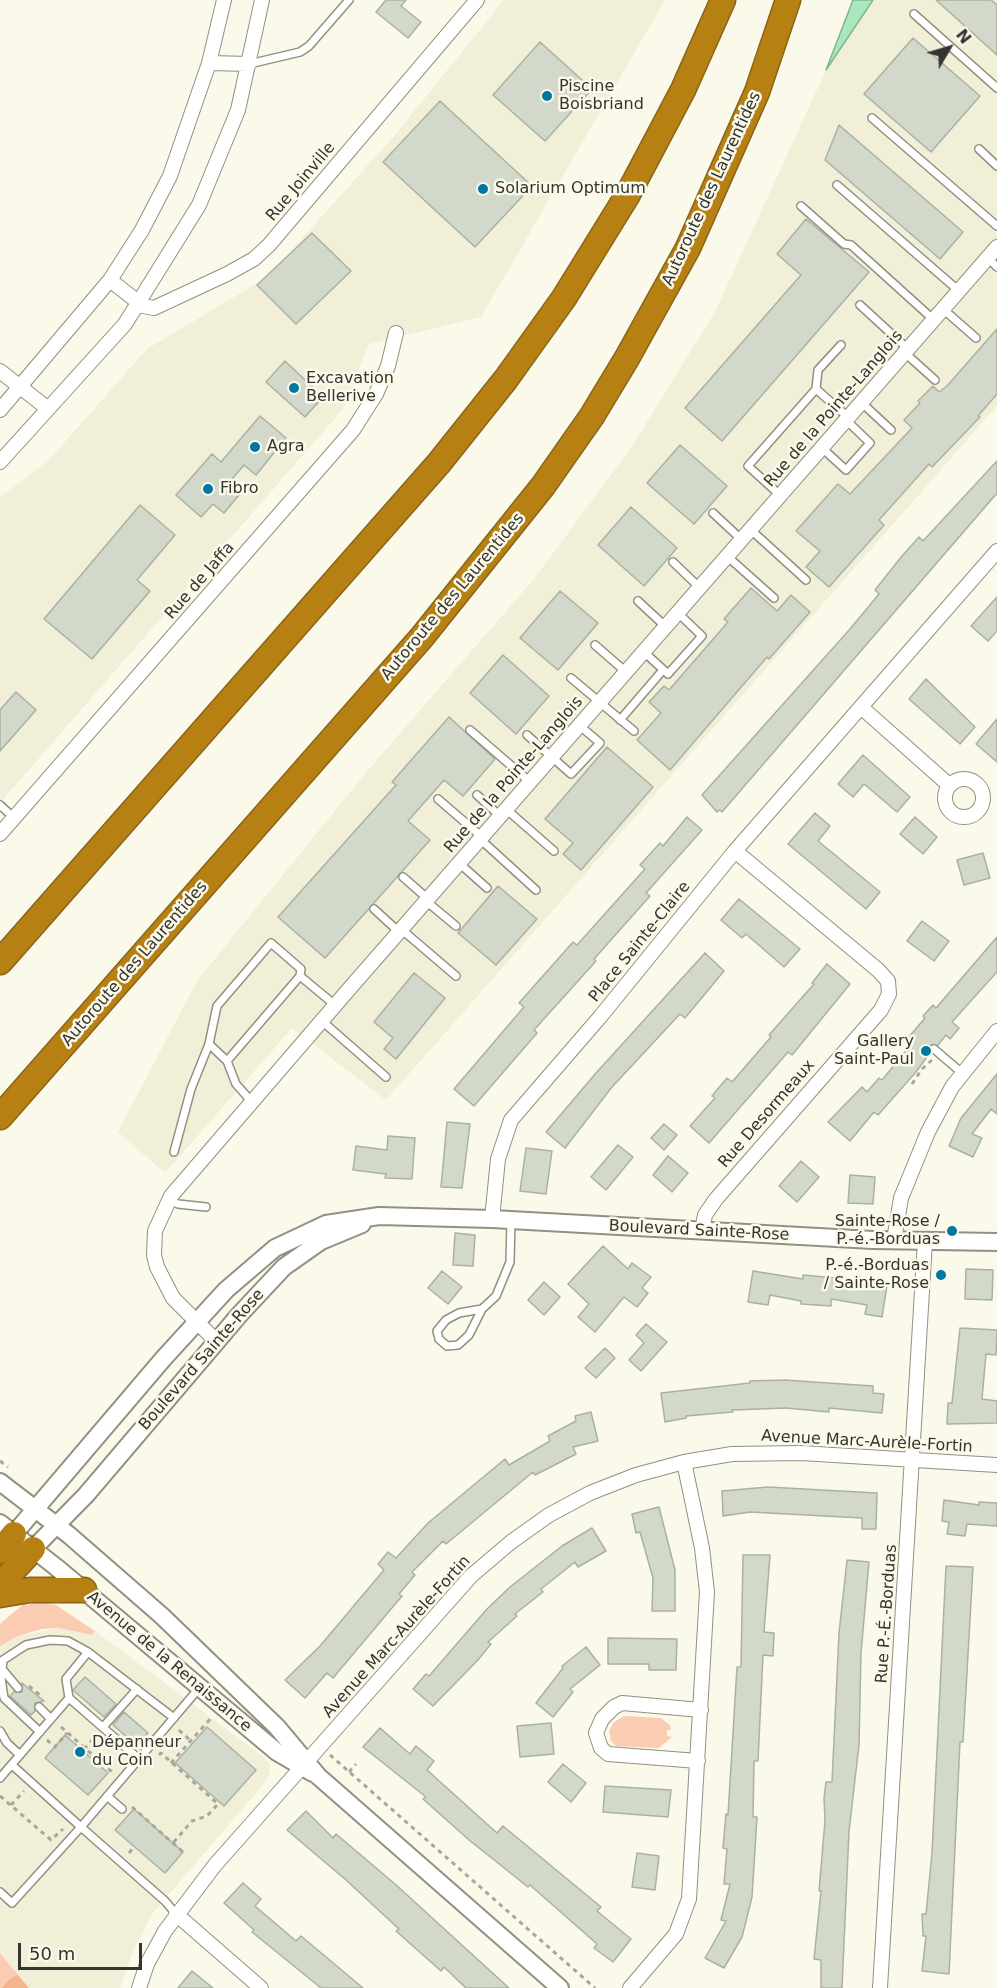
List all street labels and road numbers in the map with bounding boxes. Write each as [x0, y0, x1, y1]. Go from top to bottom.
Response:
street label: Autoroute des Laurentides [658, 89, 766, 289]
street label: Rue Joinville [262, 139, 340, 225]
street label: Rue de la Pointe-Langlois [761, 327, 907, 491]
street label: Autoroute des Laurentides [377, 510, 529, 684]
street label: Rue de Jaffa [161, 539, 239, 623]
street label: Rue de la Pointe-Langlois [441, 693, 587, 857]
street label: Autoroute des Laurentides [58, 878, 212, 1050]
street label: Place Sainte-Claire [585, 878, 695, 1006]
street label: Rue Desormeaux [715, 1056, 819, 1172]
street label: Boulevard Sainte-Rose [608, 1217, 790, 1245]
street label: Boulevard Sainte-Rose [135, 1285, 269, 1435]
street label: Avenue Marc-Aurèle-Fortin [761, 1427, 973, 1457]
street label: Rue P.-É.-Borduas [873, 1544, 901, 1684]
street label: Avenue Marc-Aurèle-Fortin [319, 1552, 475, 1722]
street label: Avenue de la Renaissance [83, 1588, 255, 1736]

